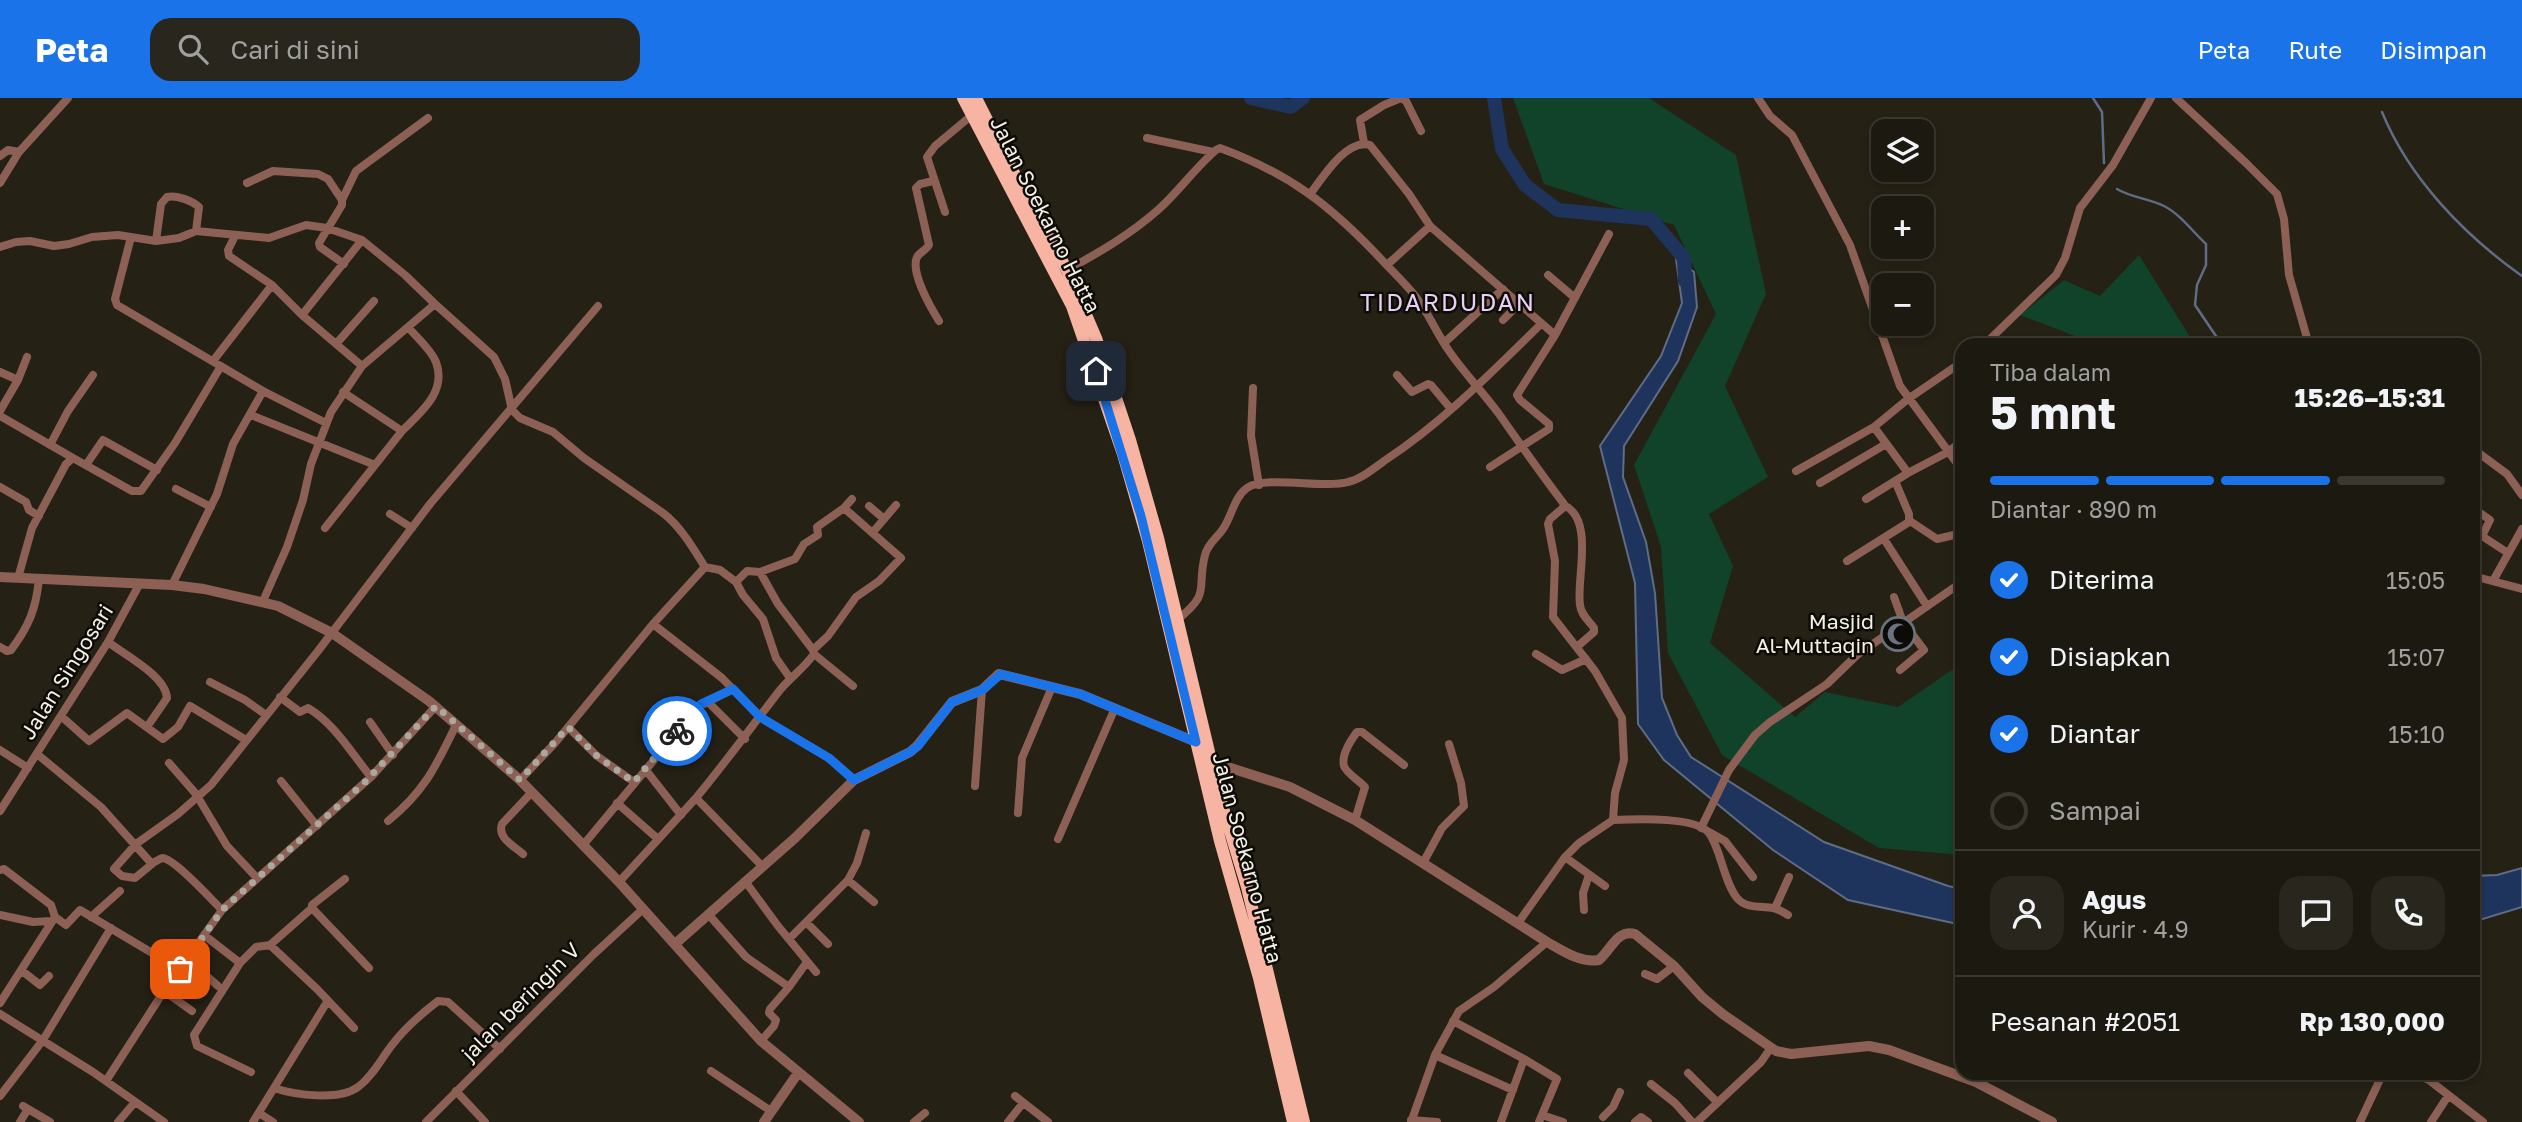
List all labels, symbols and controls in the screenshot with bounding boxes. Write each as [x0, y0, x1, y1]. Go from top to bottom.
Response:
search box [150, 18, 640, 81]
text: Peta [35, 30, 108, 69]
icon: search [174, 30, 212, 68]
text: Cari di sini [230, 34, 360, 65]
text: Peta [2198, 35, 2250, 64]
text: Rute [2288, 35, 2342, 64]
text: Disimpan [2380, 35, 2487, 64]
street label: Jalan Soekarno Hatta [985, 112, 1107, 317]
map controls [1871, 119, 1934, 336]
button: layers [1871, 119, 1934, 182]
button: + [1871, 196, 1934, 259]
button: − [1871, 273, 1934, 336]
district label: TIDARDUDAN [1360, 287, 1536, 316]
pin [1066, 341, 1126, 401]
icon: home [1077, 352, 1115, 390]
text: Tiba dalam [1990, 358, 2111, 386]
text: 15:26–15:31 [2294, 382, 2445, 413]
text: 5 mnt [1990, 384, 2116, 439]
text: Diantar · 890 m [1990, 495, 2157, 523]
icon: check [1990, 561, 2028, 599]
text: Diterima [2049, 564, 2154, 595]
text: 15:05 [2386, 566, 2445, 594]
street label: Jalan Singosari [14, 599, 118, 744]
place label: Masjid Al-Muttaqin [1756, 608, 1874, 658]
mosque icon: Masjid Al-Muttaqin [1879, 615, 1917, 653]
icon: check [1990, 638, 2028, 676]
text: Disiapkan [2049, 641, 2171, 672]
text: 15:07 [2387, 643, 2445, 671]
courier [642, 696, 712, 766]
icon: bike [658, 712, 696, 750]
icon: check [1990, 715, 2028, 753]
text: Diantar [2049, 718, 2140, 749]
text: 15:10 [2388, 720, 2445, 748]
street label: Jalan Soekarno Hatta [1207, 750, 1289, 966]
text: Sampai [2049, 795, 2141, 826]
button: person [1990, 876, 2064, 950]
button: chat [2279, 876, 2353, 950]
button: phone [2371, 876, 2445, 950]
text: Agus [2082, 884, 2146, 915]
text: Kurir · 4.9 [2082, 915, 2189, 943]
street label: jalan beringin V [455, 937, 585, 1067]
pin [150, 939, 210, 999]
icon: bag [161, 950, 199, 988]
text: Pesanan #2051 [1990, 1006, 2180, 1037]
text: Rp 130,000 [2299, 1006, 2445, 1037]

